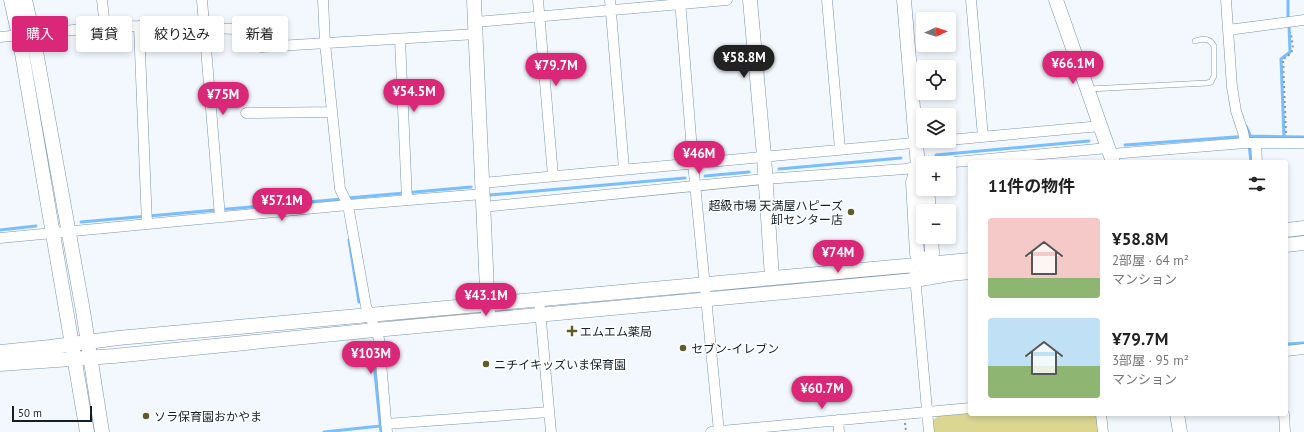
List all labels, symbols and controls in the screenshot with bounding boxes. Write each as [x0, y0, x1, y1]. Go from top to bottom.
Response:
north arrow [916, 12, 956, 52]
map controls [916, 12, 956, 244]
chip: 購入 [12, 16, 68, 52]
chip: 賃貸 [76, 16, 132, 52]
chip: 絞り込み [140, 16, 224, 52]
chip: 新着 [232, 16, 288, 52]
pin: ¥58.8M [711, 45, 777, 79]
text: ¥58.8M [722, 49, 766, 66]
pin: ¥66.1M [1040, 51, 1106, 85]
pin: ¥79.7M [523, 53, 589, 87]
text: ¥66.1M [1051, 55, 1095, 72]
text: ¥79.7M [534, 57, 578, 74]
button: locate [916, 60, 956, 100]
pin: ¥54.5M [381, 79, 447, 113]
pin: ¥75M [199, 82, 247, 116]
text: ¥54.5M [392, 83, 436, 100]
text: ¥75M [207, 86, 239, 103]
button: layers [916, 108, 956, 148]
pin: ¥46M [675, 141, 723, 175]
text: ¥46M [683, 145, 715, 162]
button: + [916, 156, 956, 196]
icon: filters [1246, 173, 1268, 195]
text: 11件の物件 [988, 175, 1075, 197]
pin: ¥57.1M [249, 188, 315, 222]
text: ¥57.1M [261, 192, 303, 209]
place label: 超級市場 天満屋ハピーズ 卸センター店 [708, 198, 843, 227]
button: − [916, 204, 956, 244]
marker: 超級市場 天満屋ハピーズ 卸センター店 [846, 207, 856, 217]
text: ¥58.8M [1112, 228, 1168, 250]
icon: home [1020, 234, 1068, 282]
pin: ¥74M [814, 240, 862, 274]
text: ¥74M [822, 244, 854, 261]
text: 2部屋 · 64 m² [1112, 252, 1189, 269]
text: マンション [1112, 271, 1177, 288]
pin: ¥43.1M [453, 283, 519, 317]
text: ¥43.1M [464, 287, 508, 304]
place label: エムエム薬局 [580, 324, 652, 339]
marker: エムエム薬局 [567, 326, 577, 336]
text: ¥79.7M [1112, 328, 1168, 350]
icon: home [1020, 334, 1068, 382]
pin: ¥103M [343, 341, 399, 375]
place label: セブン-イレブン [691, 341, 779, 356]
marker: セブン-イレブン [678, 343, 688, 353]
text: ¥103M [351, 345, 391, 362]
text: 3部屋 · 95 m² [1112, 352, 1189, 369]
place label: ニチイキッズいま保育園 [494, 357, 626, 372]
marker: ニチイキッズいま保育園 [481, 359, 491, 369]
text: マンション [1112, 371, 1177, 388]
pin: ¥60.7M [789, 376, 855, 410]
text: ¥60.7M [800, 380, 844, 397]
scale bar [12, 404, 92, 423]
text: 50 m [18, 406, 42, 420]
place label: ソラ保育園おかやま [154, 409, 262, 424]
marker: ソラ保育園おかやま [141, 411, 151, 421]

